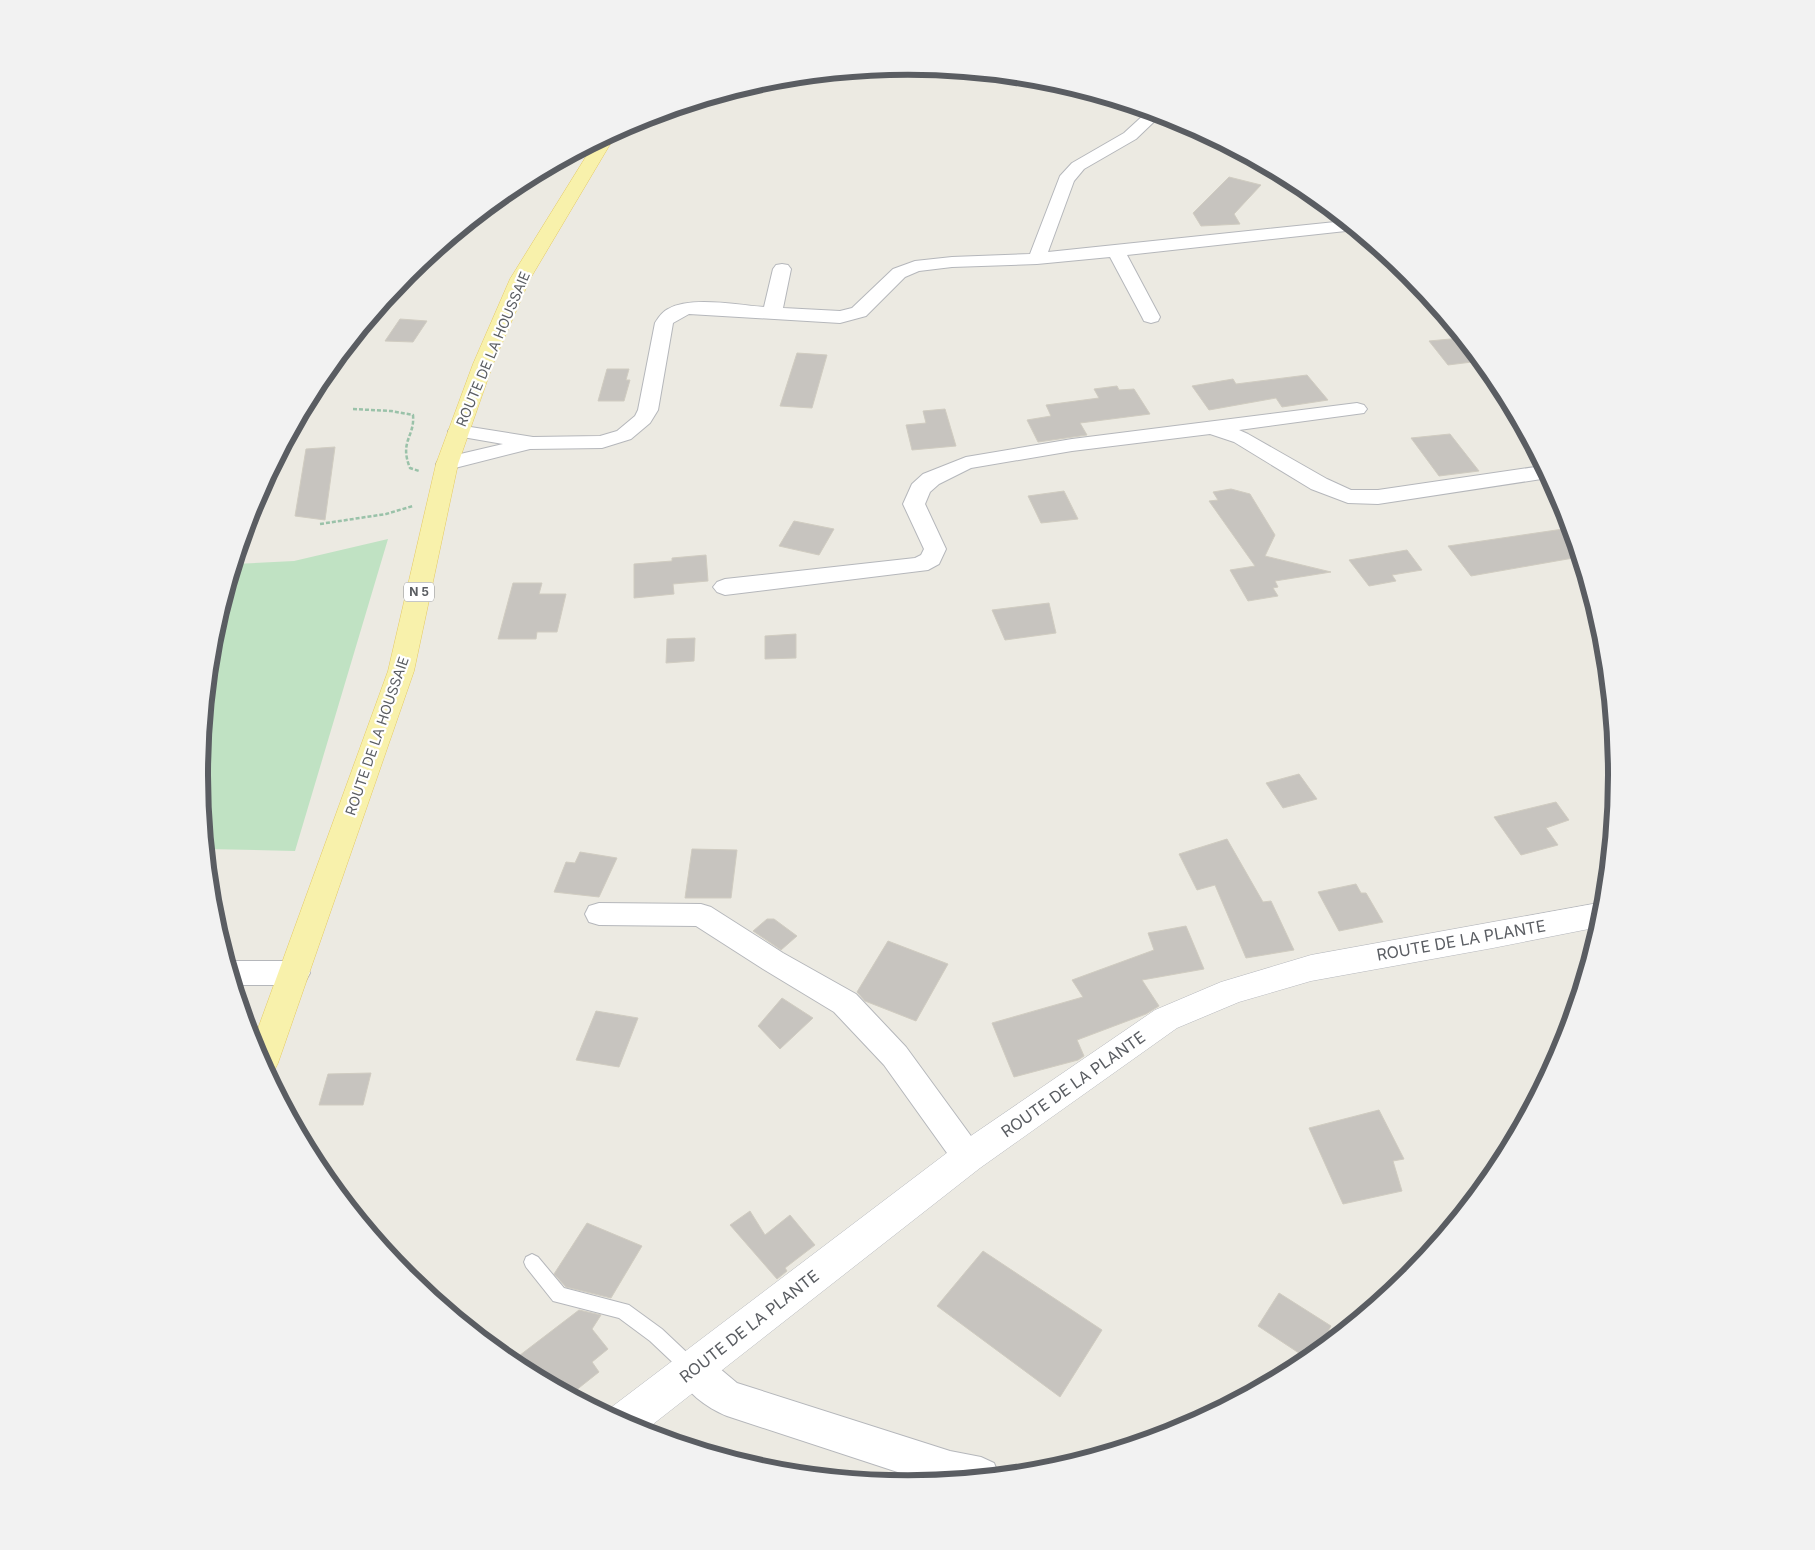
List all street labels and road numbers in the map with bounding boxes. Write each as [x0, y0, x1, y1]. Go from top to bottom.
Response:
street label: ROUTE DE LA HOUSSAIE [452, 269, 533, 429]
road number: N 5 [404, 582, 434, 602]
street label: ROUTE DE LA HOUSSAIE [341, 654, 412, 817]
street label: ROUTE DE LA PLANTE [1375, 915, 1547, 965]
street label: ROUTE DE LA PLANTE [997, 1027, 1149, 1141]
street label: ROUTE DE LA PLANTE [675, 1265, 823, 1387]

